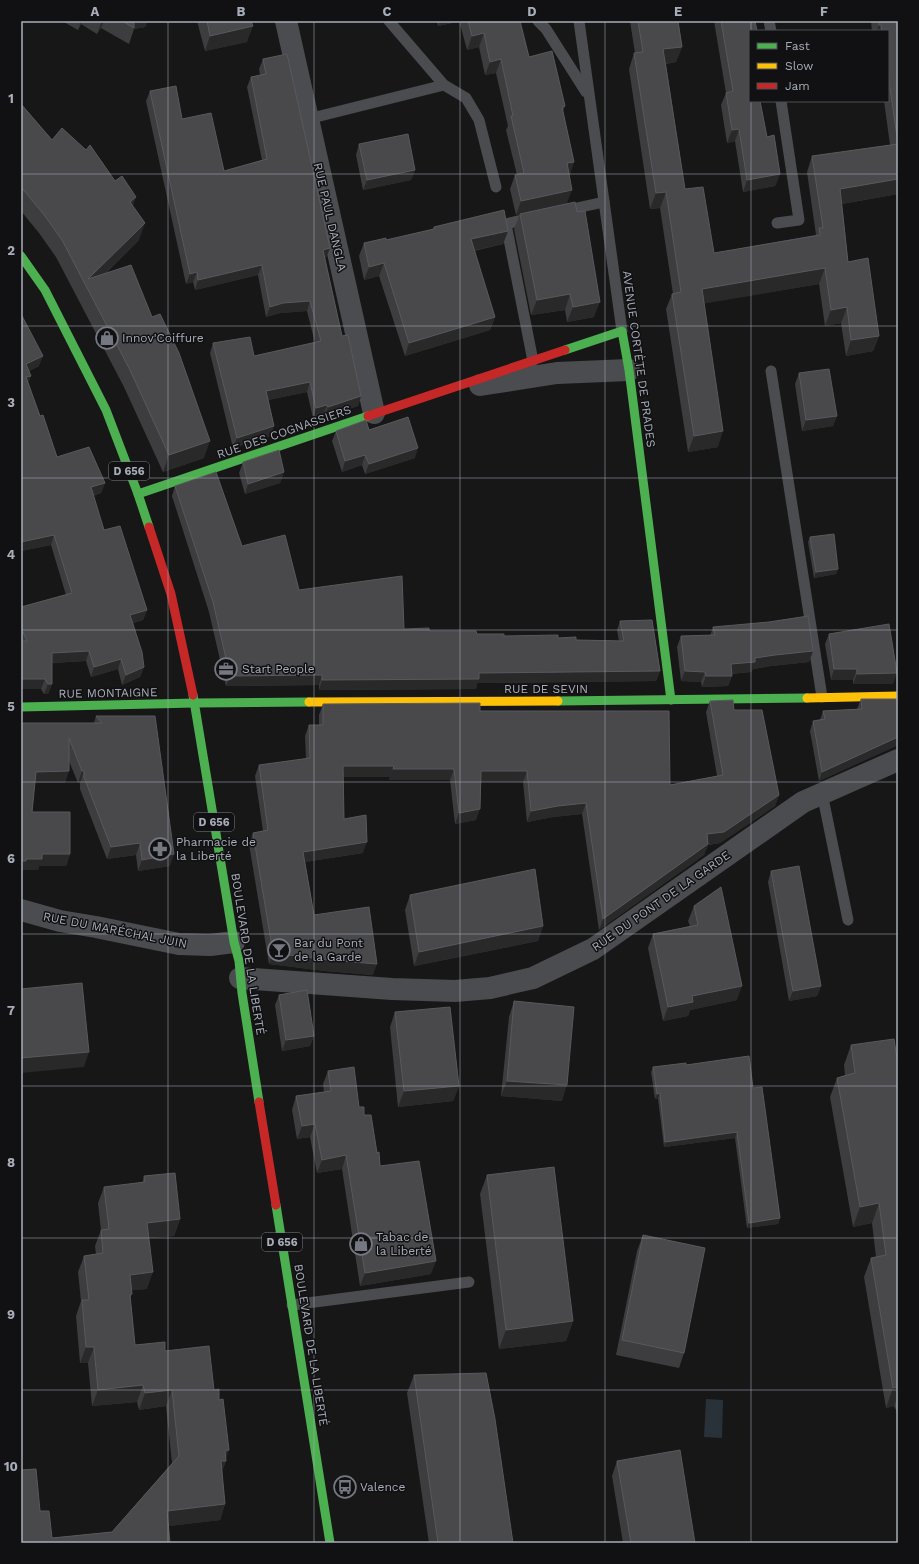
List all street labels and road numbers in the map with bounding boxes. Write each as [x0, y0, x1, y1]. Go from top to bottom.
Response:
street label: RUE PAUL DANGLA [311, 161, 349, 273]
street label: AVENUE CORTÈTE DE PRADES [620, 270, 658, 448]
street label: RUE DES COGNASSIERS [215, 402, 353, 462]
road number: D 656 [109, 462, 149, 480]
street label: RUE DE SEVIN [504, 682, 588, 696]
street label: RUE MONTAIGNE [58, 685, 158, 701]
road number: D 656 [194, 813, 234, 831]
street label: RUE DU PONT DE LA GARDE [589, 848, 733, 954]
street label: BOULEVARD DE LA LIBERTÉ [228, 872, 268, 1036]
street label: RUE DU MARÉCHAL JUIN [42, 909, 188, 951]
road number: D 656 [262, 1233, 302, 1251]
street label: BOULEVARD DE LA LIBERTÉ [291, 1263, 331, 1427]

